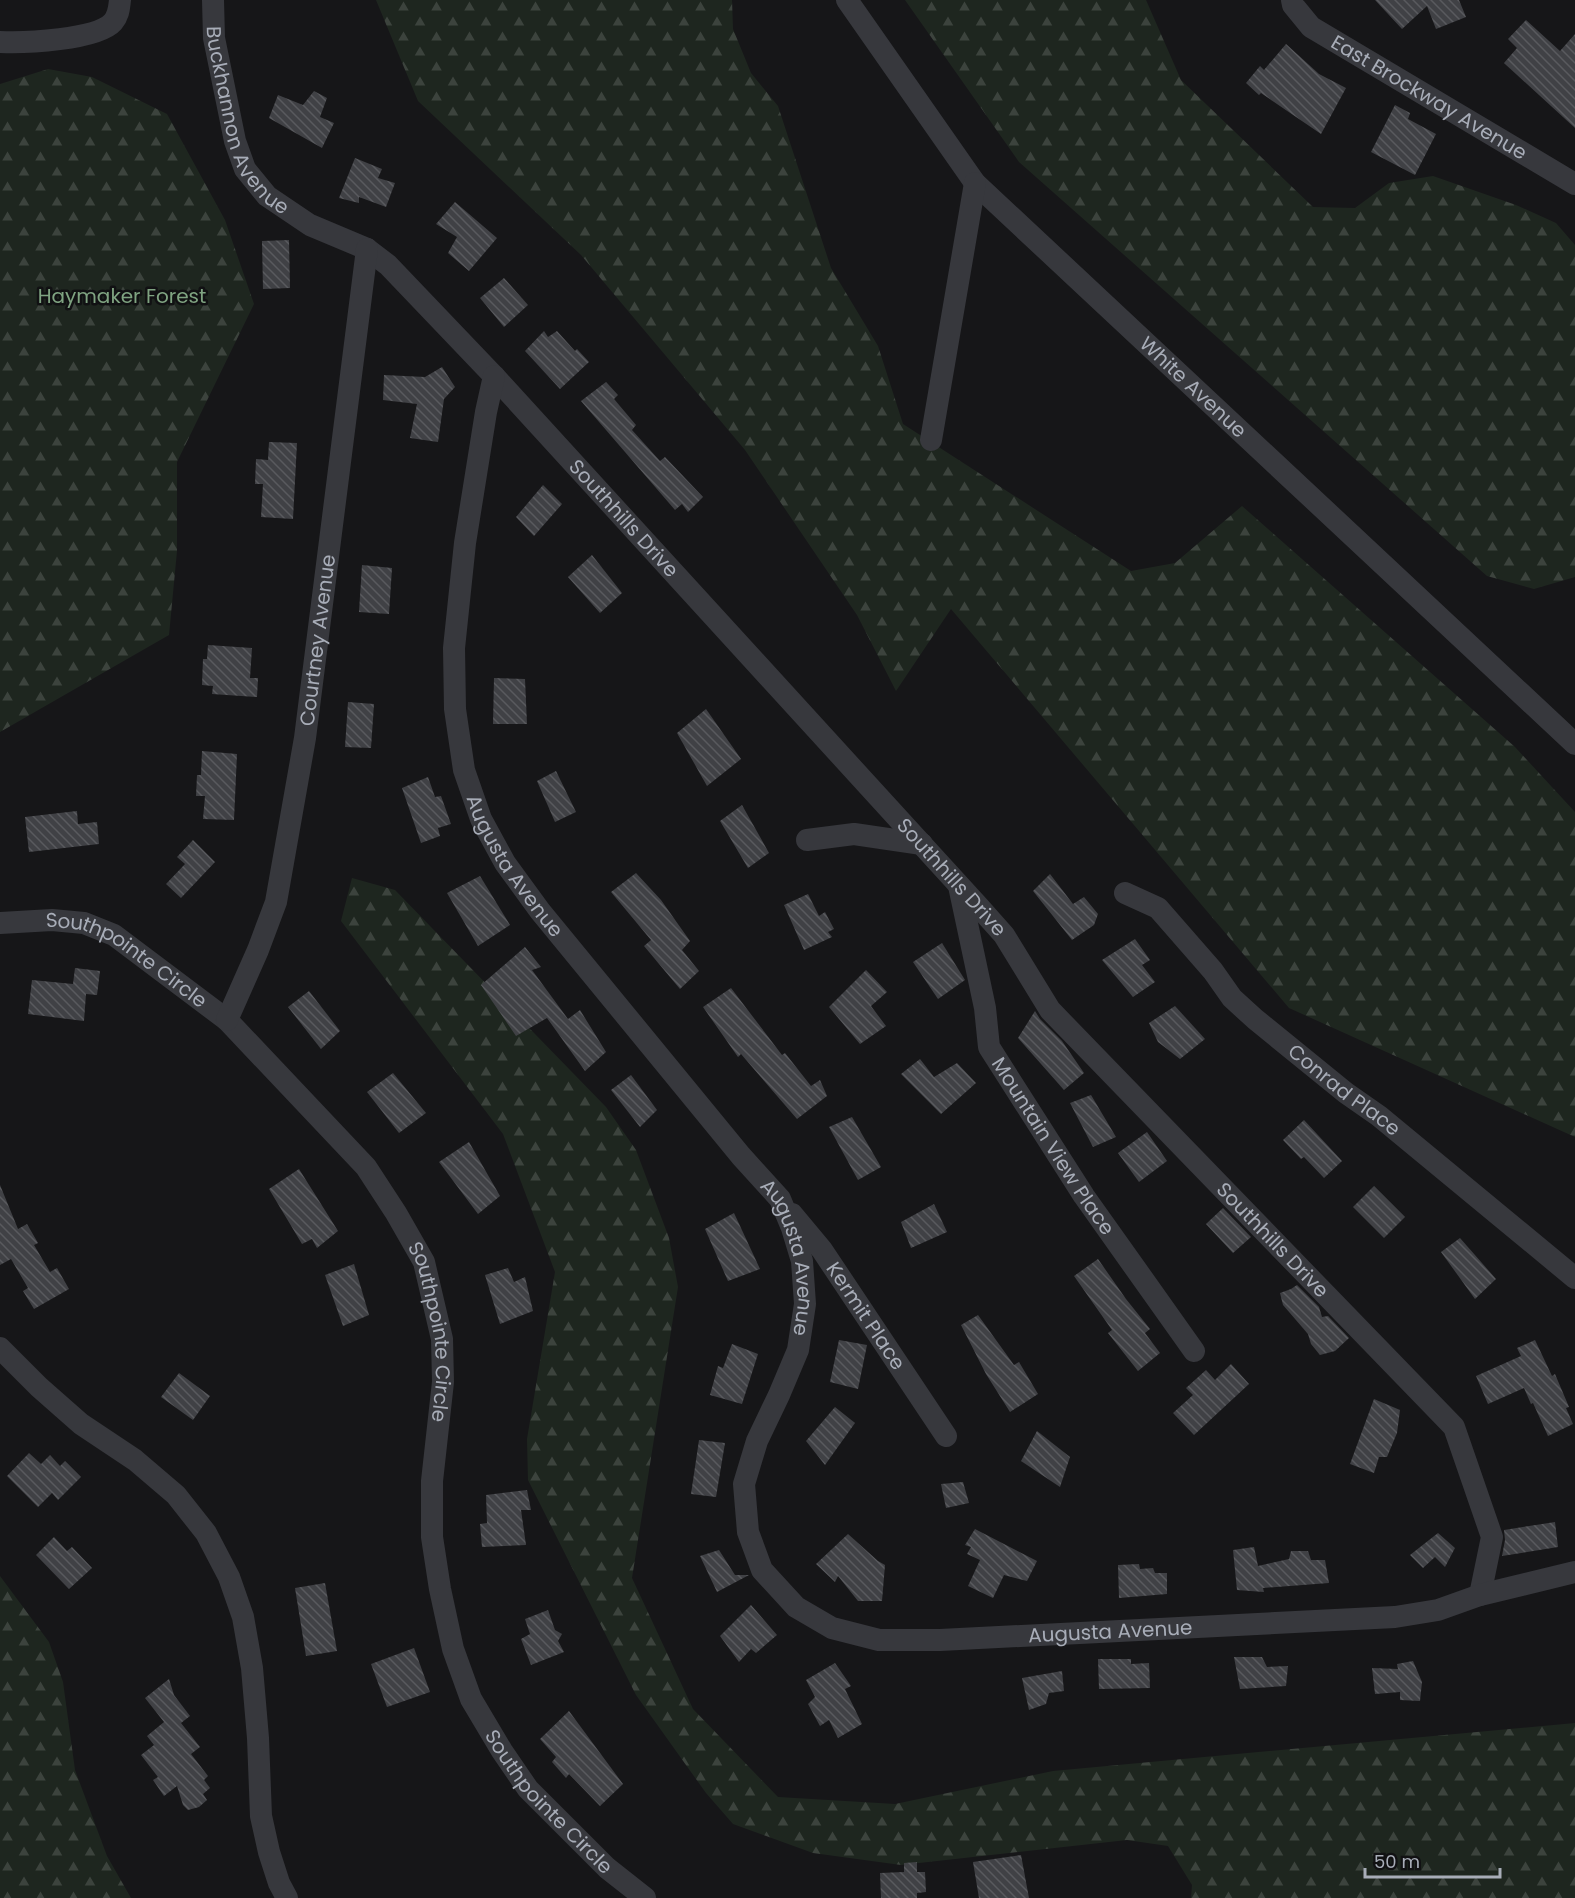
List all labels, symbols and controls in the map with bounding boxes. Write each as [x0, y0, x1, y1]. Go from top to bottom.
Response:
street label: Buckhannon Avenue [200, 26, 295, 221]
street label: East Brockway Avenue [1326, 28, 1532, 166]
park label: Haymaker Forest [38, 282, 206, 310]
street label: White Avenue [1133, 330, 1253, 444]
street label: Southhills Drive [563, 453, 685, 583]
street label: Courtney Avenue [293, 553, 342, 728]
street label: Augusta Avenue [460, 791, 570, 943]
street label: Southhills Drive [890, 812, 1013, 942]
street label: Southpointe Circle [45, 906, 213, 1014]
street label: Conrad Place [1282, 1037, 1407, 1142]
street label: Mountain View Place [985, 1052, 1121, 1241]
street label: Augusta Avenue [754, 1172, 820, 1338]
street label: Southhills Drive [1210, 1176, 1335, 1304]
street label: Southpointe Circle [401, 1236, 457, 1424]
street label: Kermit Place [820, 1256, 912, 1375]
street label: Augusta Avenue [1027, 1613, 1193, 1650]
street label: Southpointe Circle [478, 1724, 619, 1880]
scale bar [1365, 1841, 1500, 1879]
text: 50 m [1374, 1849, 1420, 1874]

